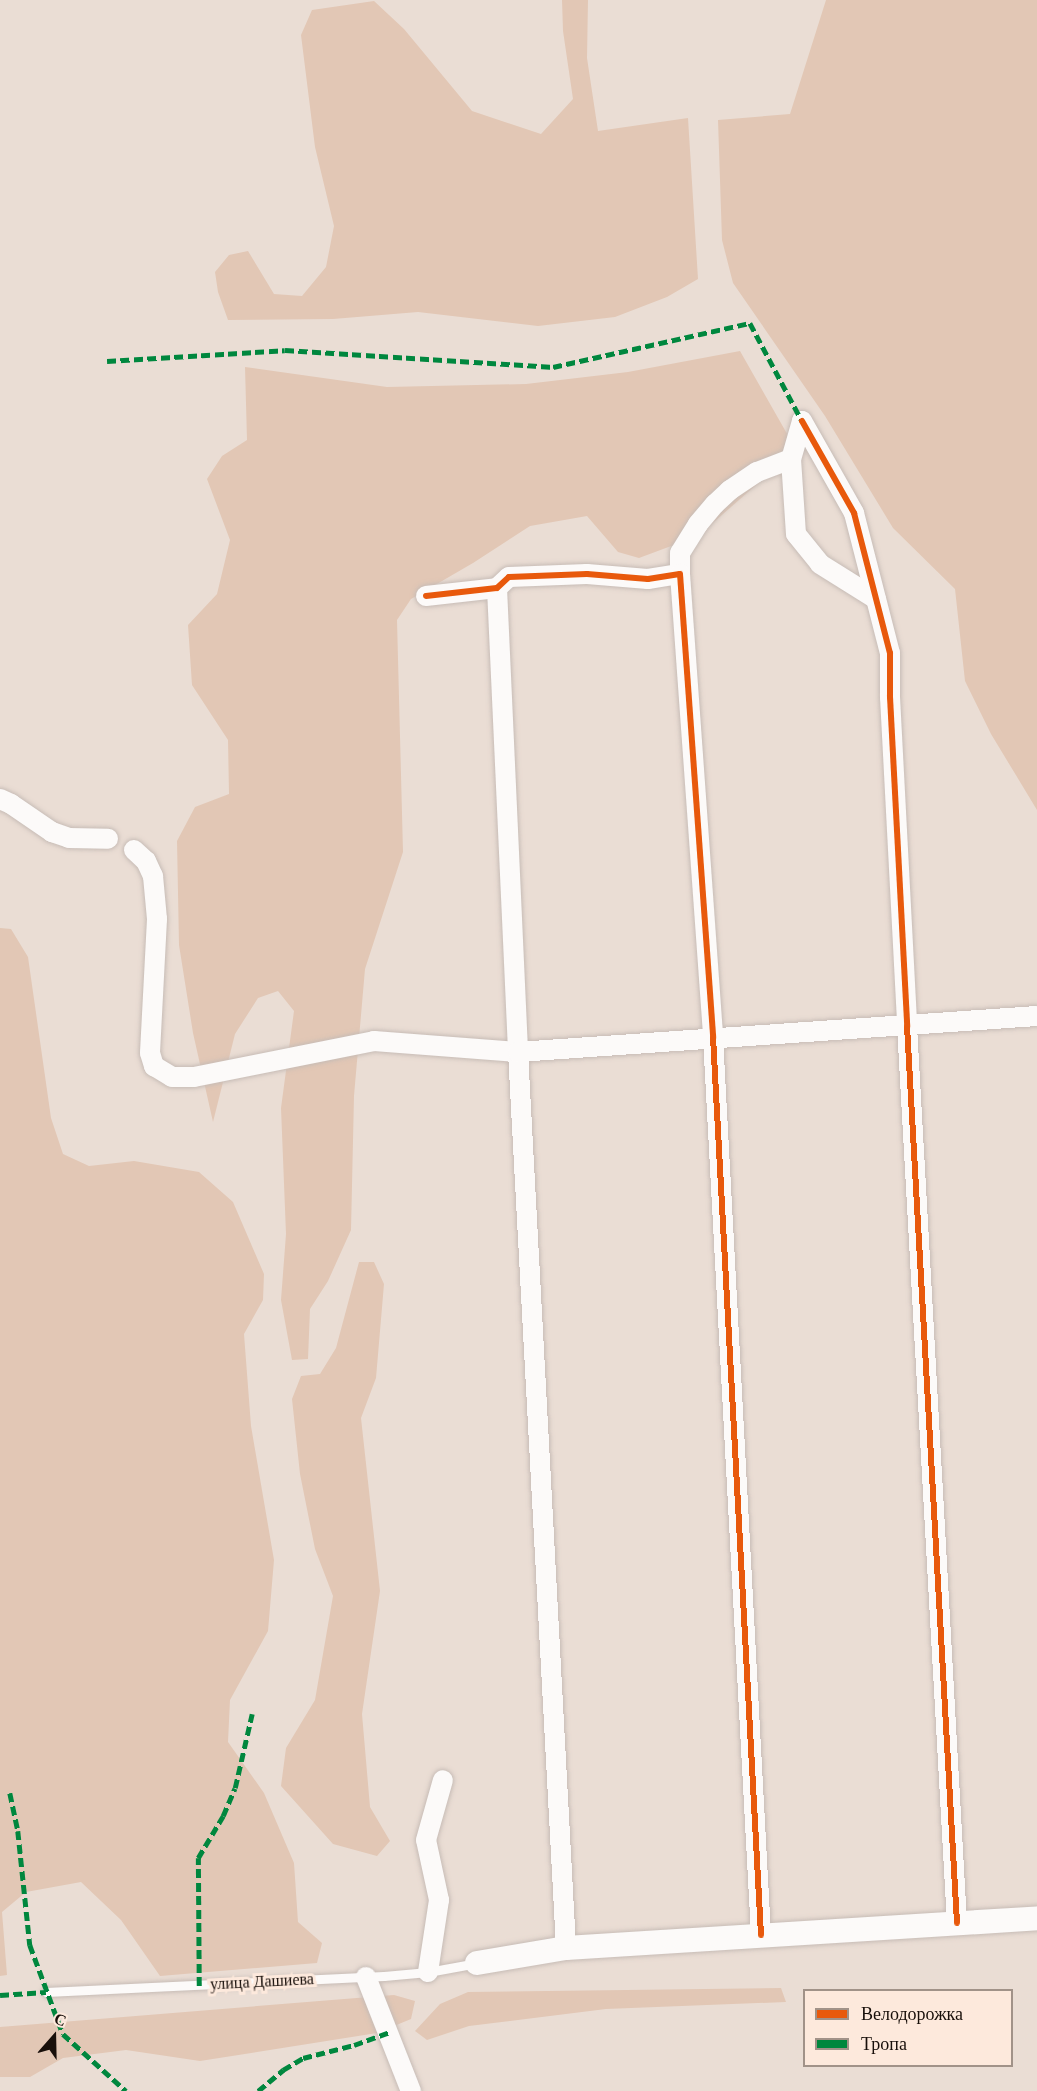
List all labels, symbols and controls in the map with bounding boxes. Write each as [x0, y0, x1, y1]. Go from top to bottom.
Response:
street label: улица Дашиева [210, 1970, 314, 1994]
legend [803, 1989, 1013, 2067]
text: Велодорожка [861, 2004, 963, 2024]
north arrow [24, 2007, 84, 2067]
text: С [52, 2010, 69, 2030]
text: Тропа [861, 2034, 907, 2054]

